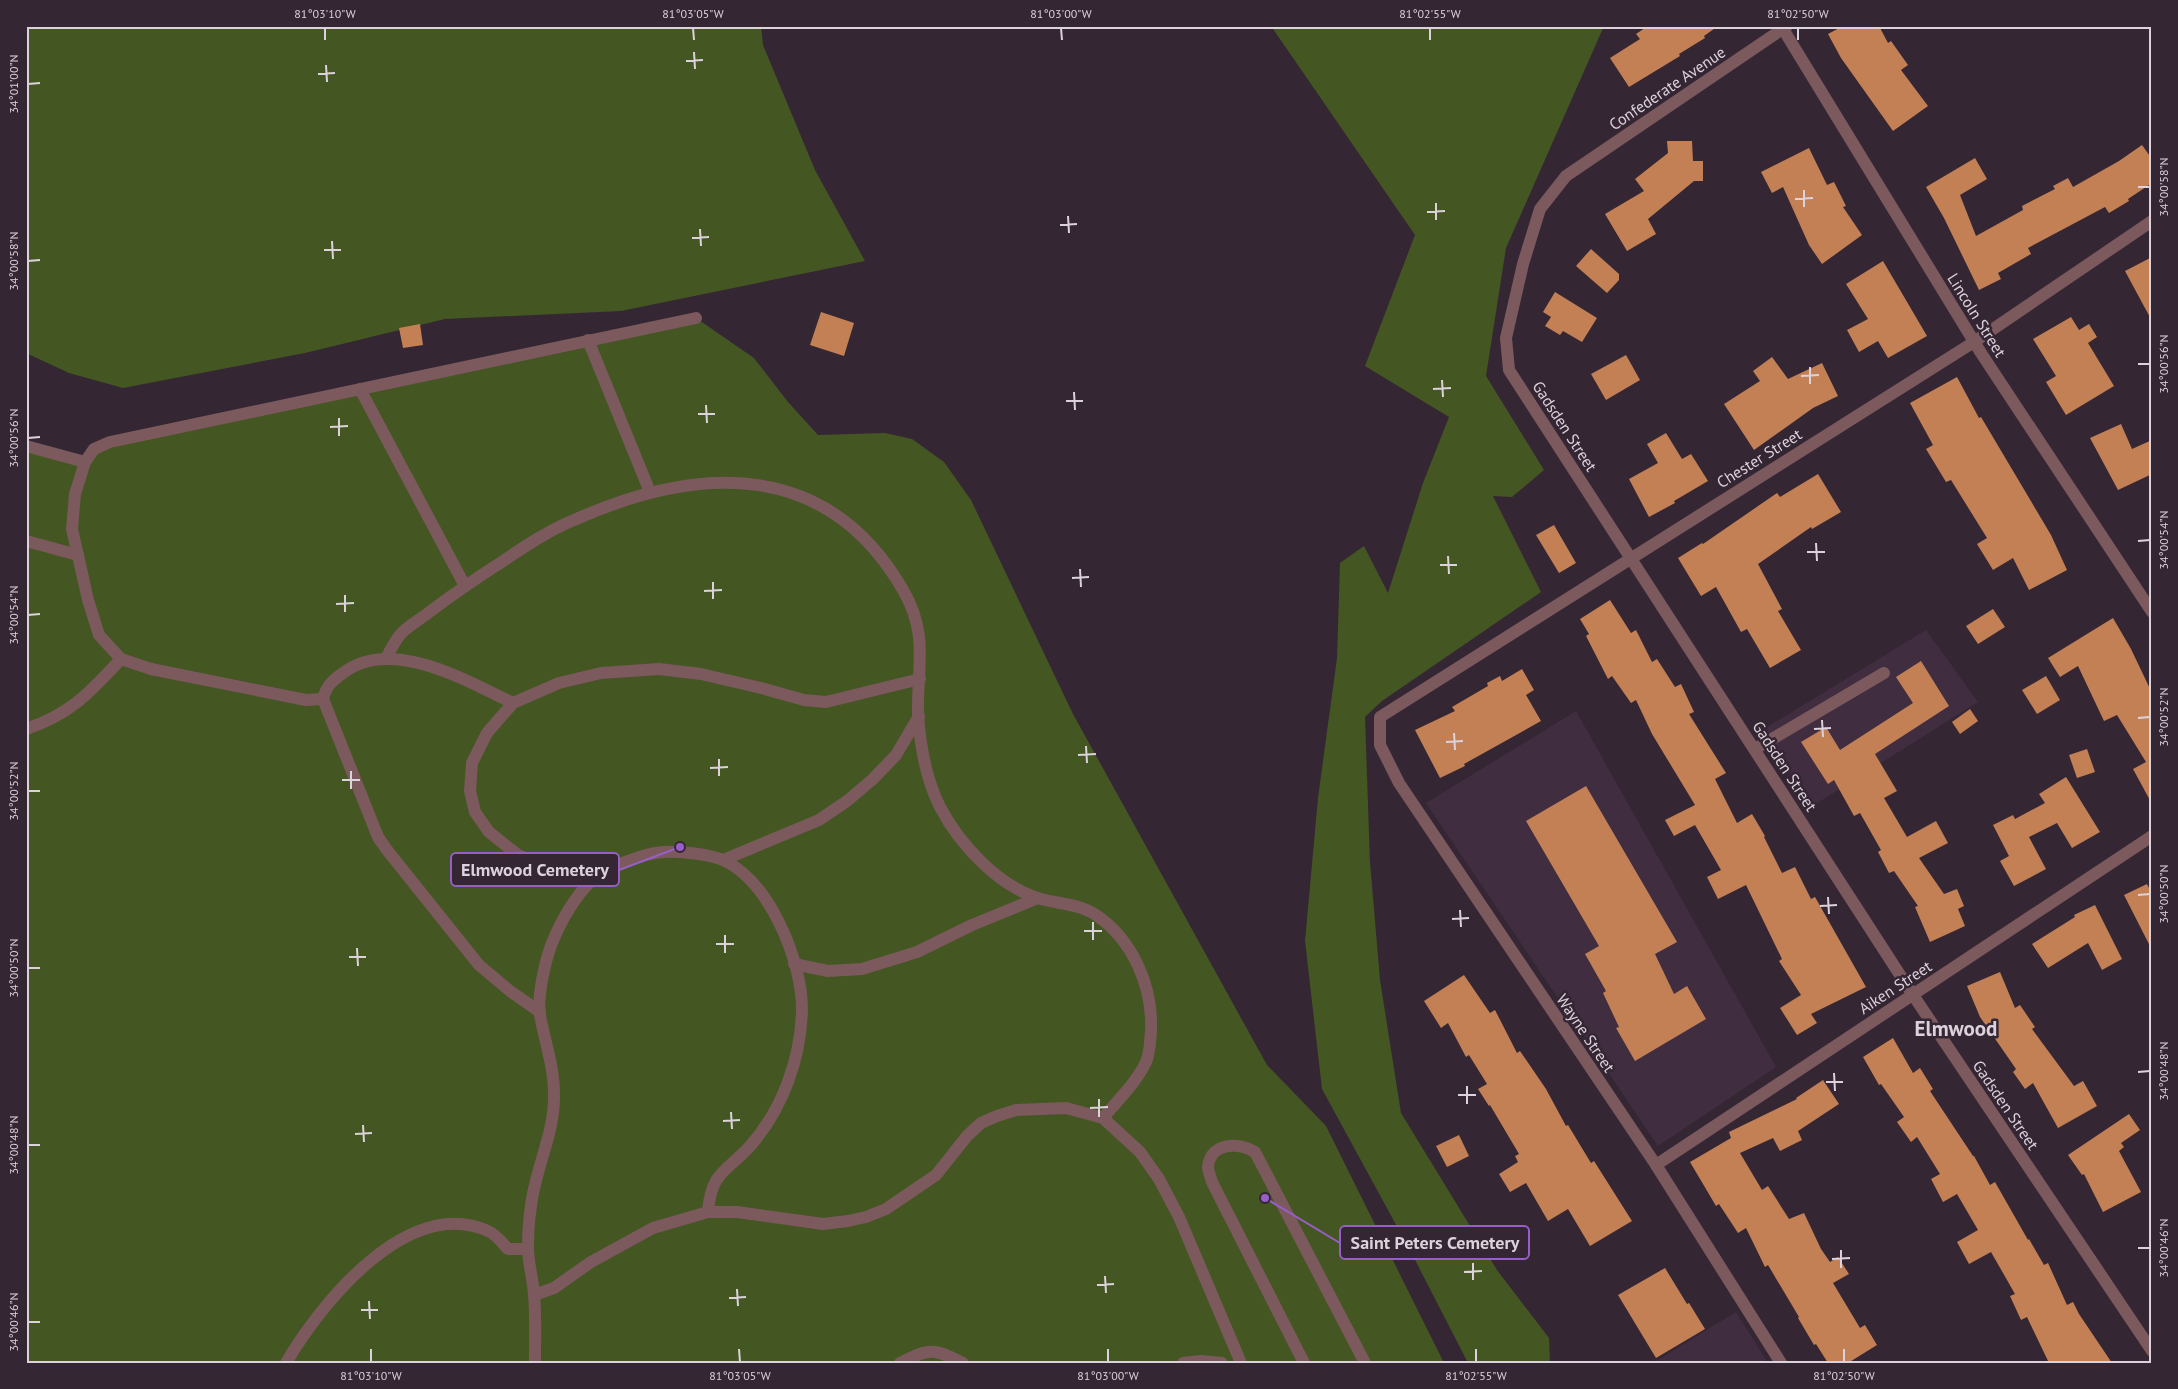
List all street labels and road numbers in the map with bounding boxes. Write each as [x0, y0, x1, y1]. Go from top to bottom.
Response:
street label: Confederate Avenue [1605, 42, 1729, 134]
street label: Lincoln Street [1943, 269, 2011, 361]
street label: Gadsden Street [1528, 377, 1602, 475]
street label: Chester Street [1713, 424, 1806, 492]
street label: Gadsden Street [1748, 717, 1822, 815]
street label: Aiken Street [1855, 956, 1936, 1018]
street label: Wayne Street [1553, 990, 1620, 1076]
street label: Gadsden Street [1969, 1056, 2044, 1154]

